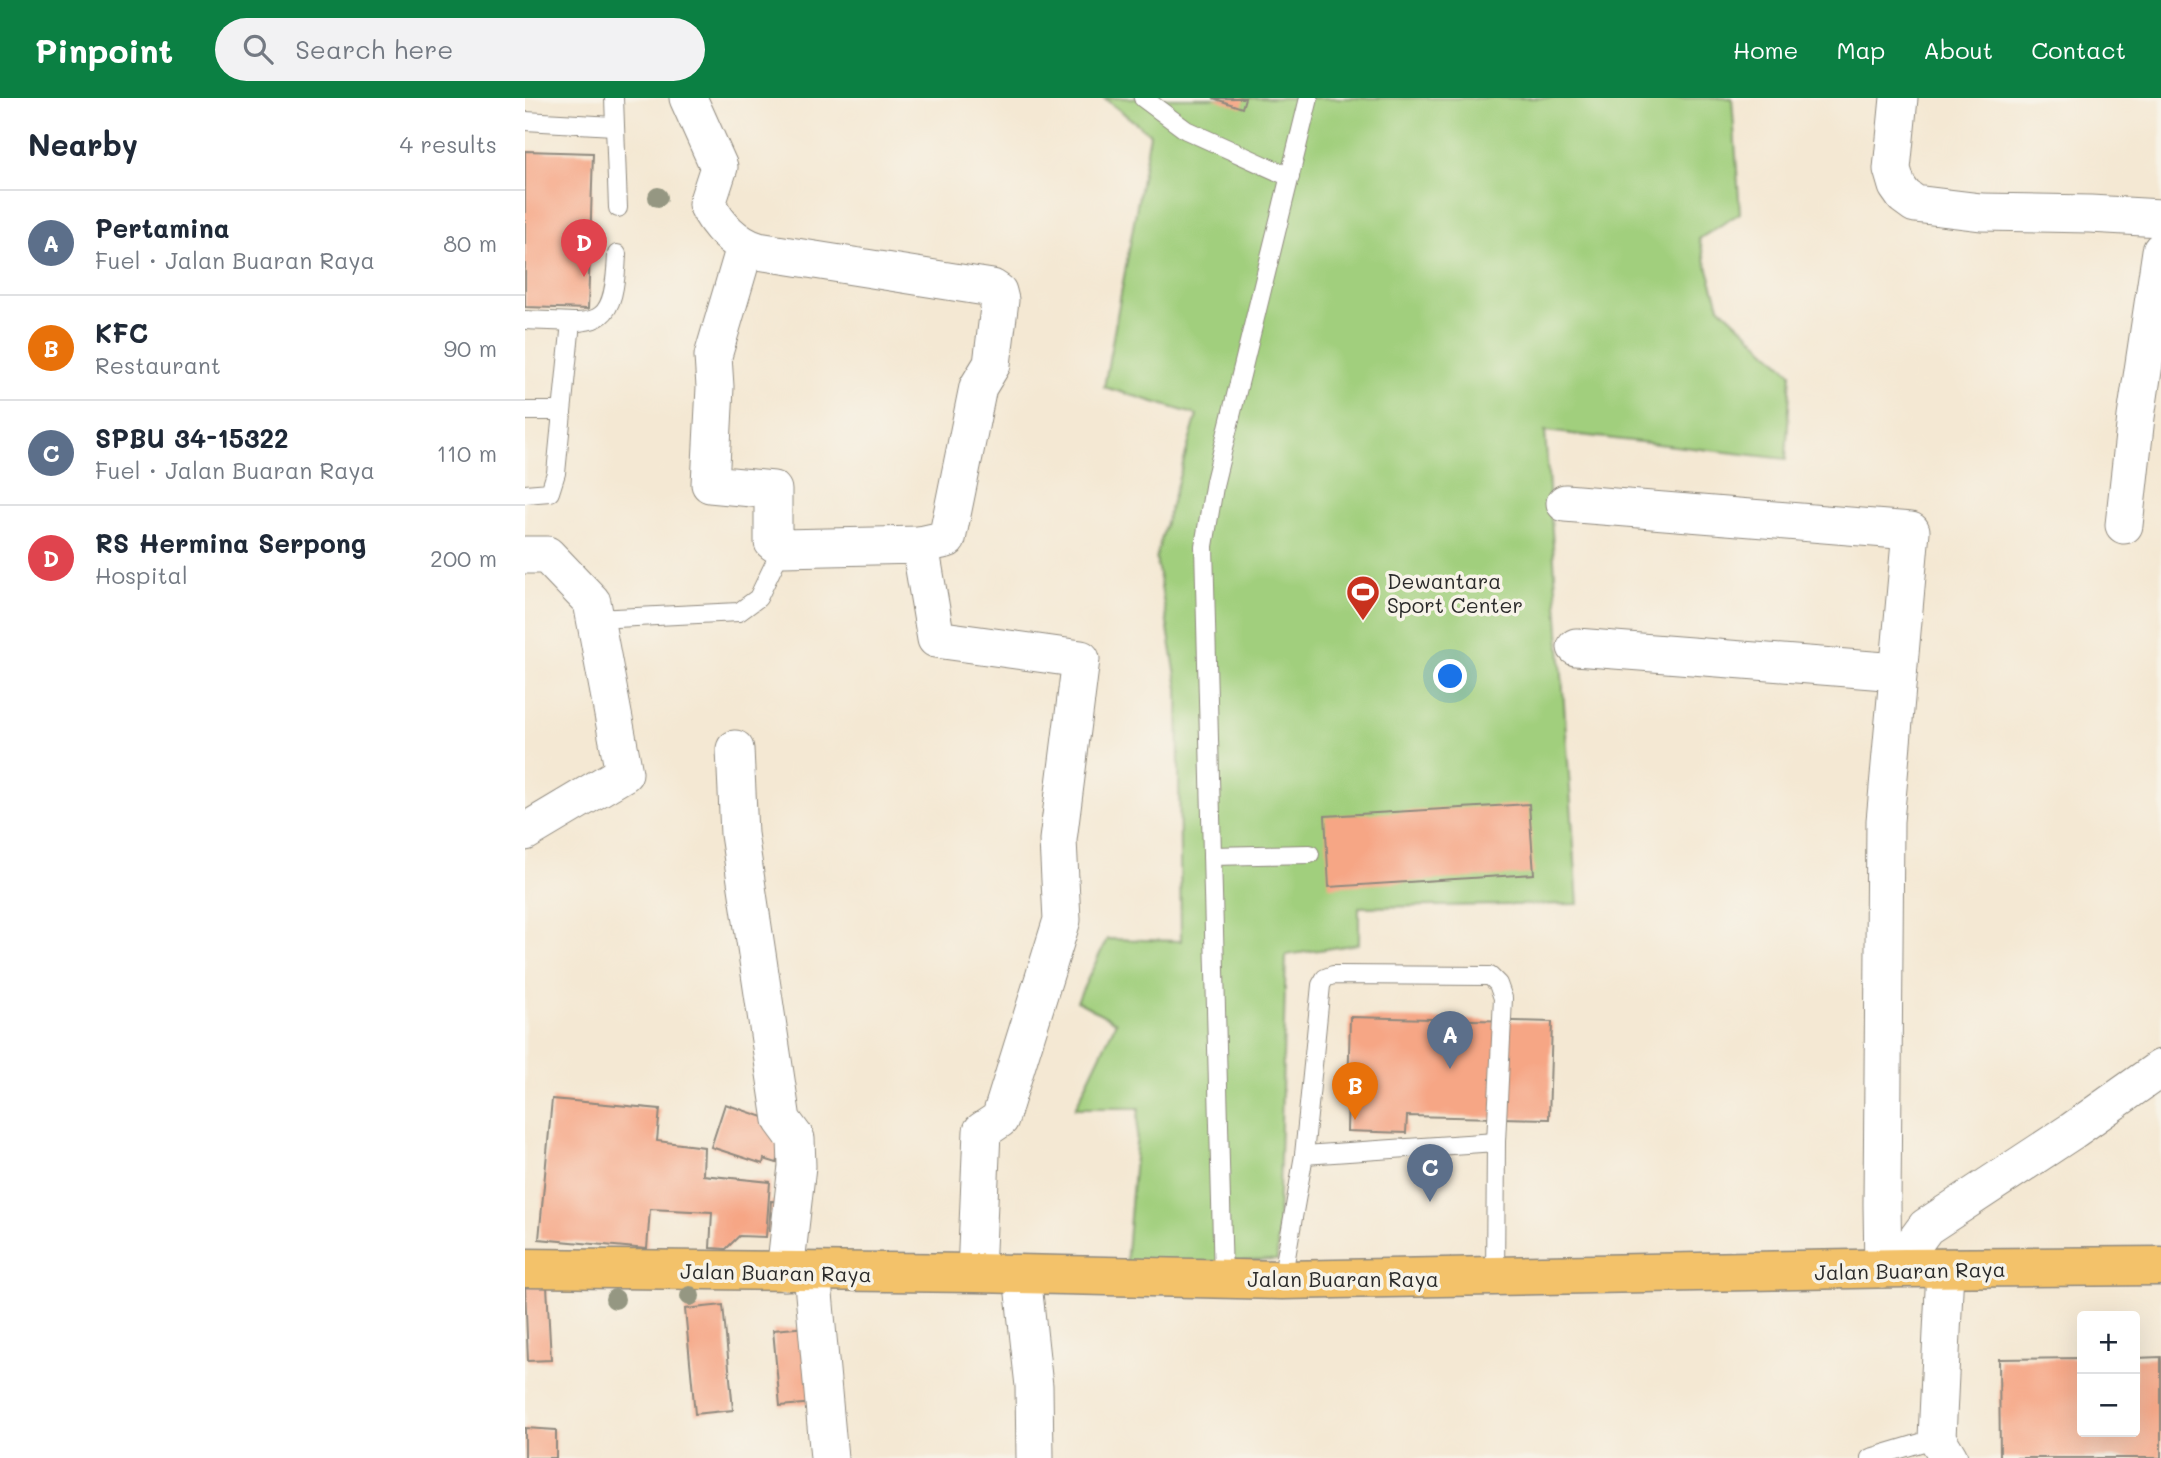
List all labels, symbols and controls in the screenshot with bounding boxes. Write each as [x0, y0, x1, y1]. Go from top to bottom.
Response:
search box [215, 18, 705, 81]
text: Pinpoint [35, 28, 173, 71]
icon: search [239, 30, 277, 68]
text: Search here [295, 32, 453, 66]
text: Home [1733, 34, 1798, 65]
text: Map [1836, 34, 1885, 65]
text: About [1923, 34, 1993, 65]
text: Contact [2031, 34, 2126, 65]
text: Nearby [28, 124, 138, 164]
text: 4 results [400, 129, 497, 159]
text: Pertamina [95, 211, 230, 245]
pin: D [561, 219, 607, 277]
text: A [43, 228, 59, 258]
text: 80 m [443, 228, 497, 258]
text: Fuel · Jalan Buaran Raya [95, 245, 375, 275]
text: KFC [95, 316, 148, 350]
text: B [43, 333, 59, 363]
text: 90 m [444, 333, 497, 363]
text: Restaurant [95, 350, 221, 380]
text: SPBU 34-15322 [95, 421, 289, 455]
text: C [42, 438, 60, 468]
text: 110 m [437, 438, 497, 468]
text: Fuel · Jalan Buaran Raya [95, 455, 375, 485]
text: RS Hermina Serpong [95, 526, 366, 560]
text: D [43, 543, 59, 573]
text: 200 m [430, 543, 497, 573]
text: Hospital [95, 560, 188, 590]
place label: Dewantara Sport Center [1387, 567, 1523, 618]
sports icon: Dewantara Sport Center [1344, 573, 1382, 622]
your location [1433, 659, 1467, 693]
pin: A [1427, 1011, 1473, 1069]
pin: B [1332, 1062, 1378, 1120]
pin: C [1407, 1144, 1453, 1202]
street label: Jalan Buaran Raya [1814, 1255, 2006, 1285]
street label: Jalan Buaran Raya [680, 1257, 872, 1287]
street label: Jalan Buaran Raya [1247, 1265, 1439, 1292]
map controls [2077, 1311, 2140, 1437]
button: + [2077, 1311, 2140, 1374]
button: − [2077, 1374, 2140, 1437]

